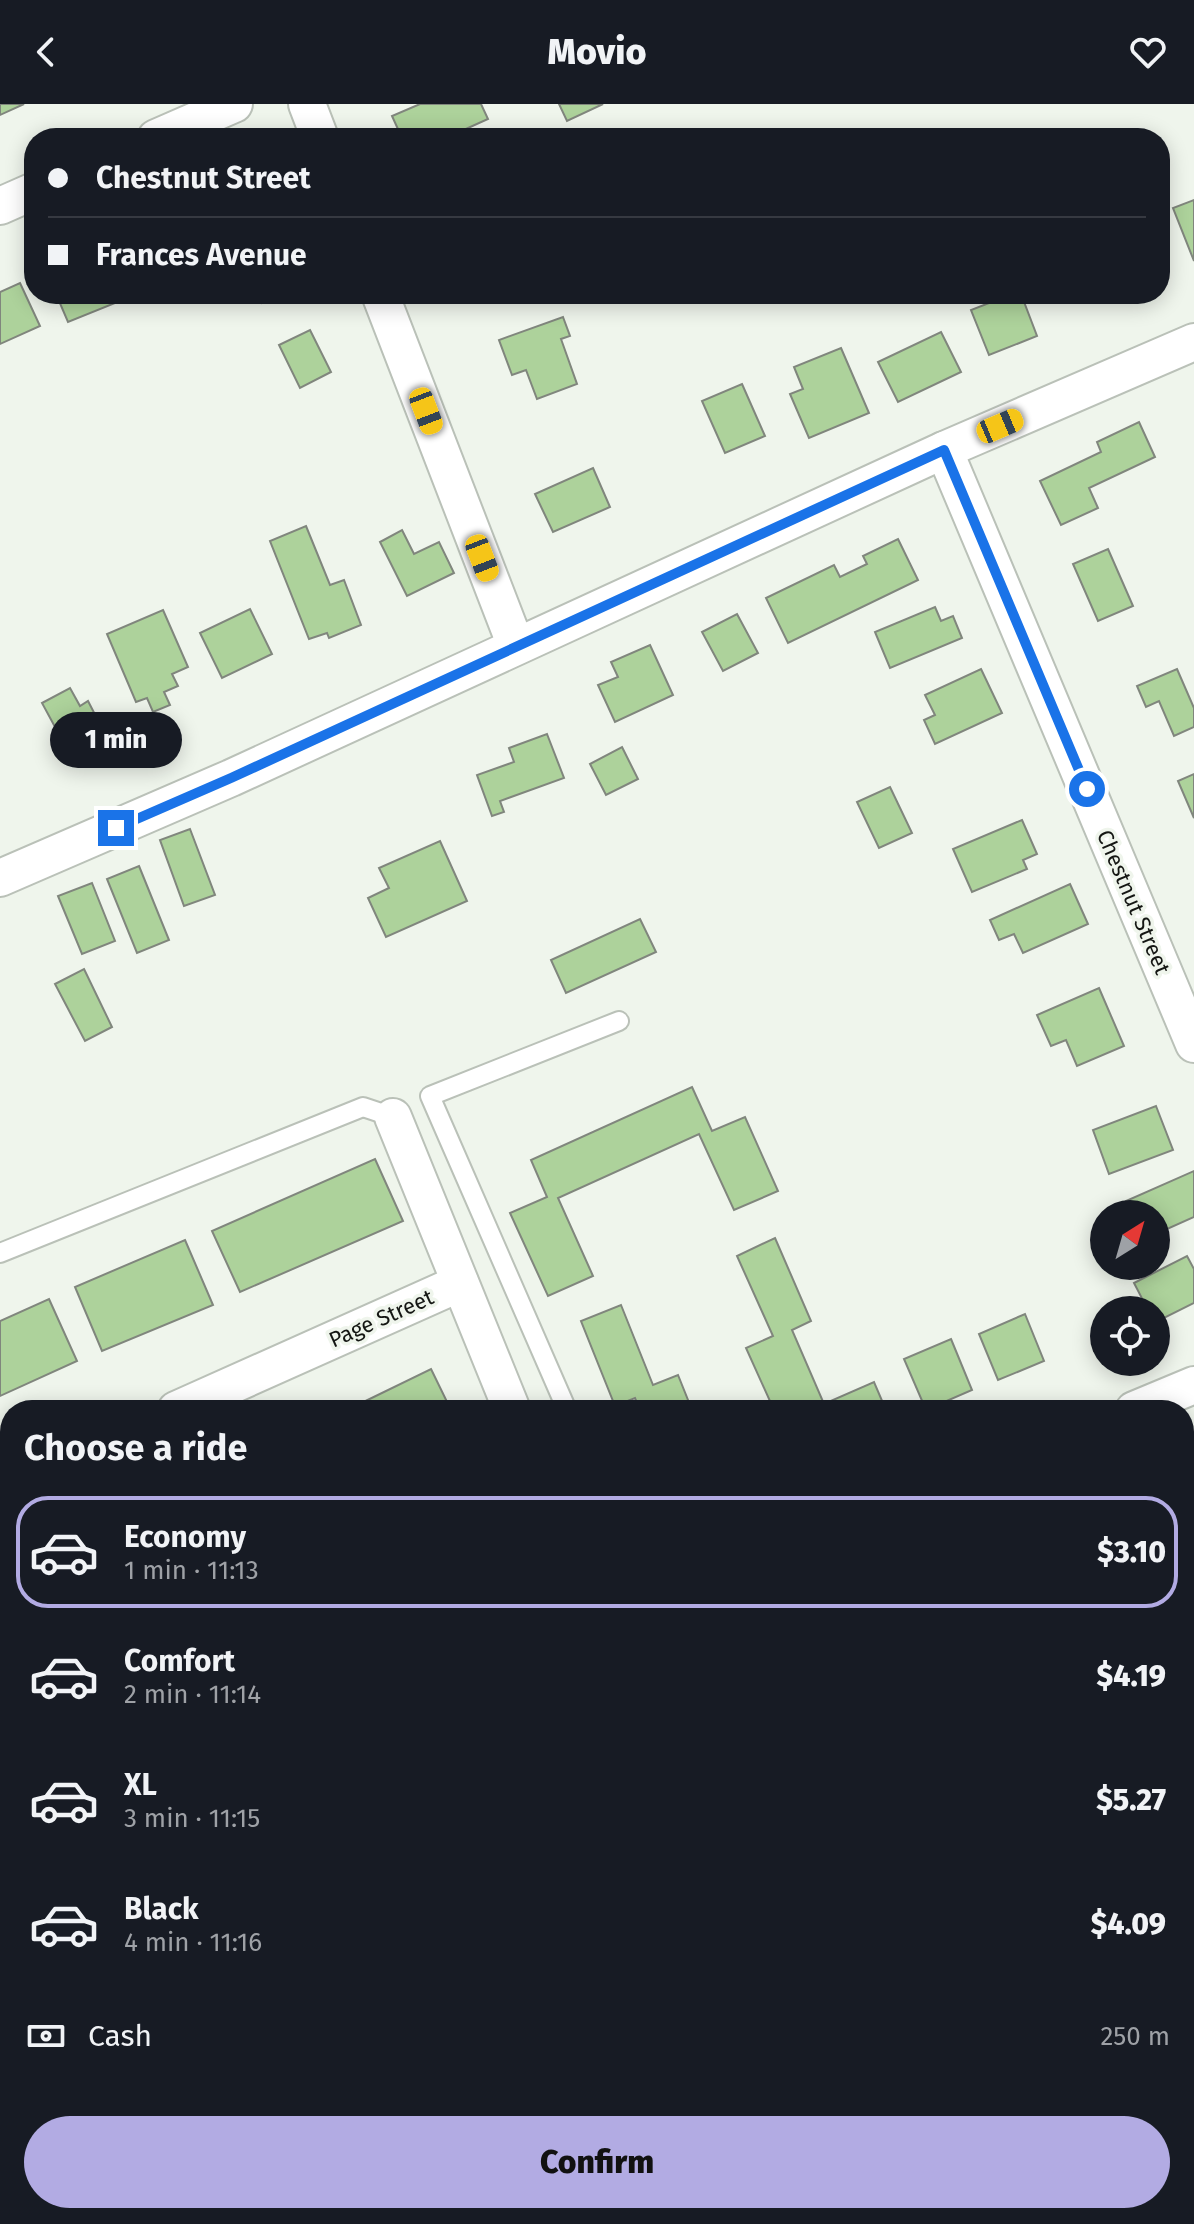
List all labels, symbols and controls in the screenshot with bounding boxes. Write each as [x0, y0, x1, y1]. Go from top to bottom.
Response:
icon: back [24, 30, 68, 74]
text: Movio [547, 30, 647, 74]
icon: heart [1126, 30, 1170, 74]
text: Chestnut Street [96, 160, 311, 196]
text: Frances Avenue [96, 237, 307, 273]
car [406, 384, 446, 438]
car [973, 406, 1027, 446]
car [462, 531, 502, 585]
callout: 1 min [50, 712, 182, 768]
text: 1 min [85, 724, 147, 755]
route start [1069, 771, 1105, 807]
route end [98, 810, 134, 846]
street label: Chestnut Street [1091, 826, 1176, 979]
north arrow [1090, 1200, 1170, 1280]
map controls [1090, 1200, 1170, 1376]
street label: Page Street [325, 1283, 438, 1354]
button: locate [1090, 1296, 1170, 1376]
text: Choose a ride [24, 1426, 247, 1470]
icon: car [28, 1516, 100, 1588]
text: Economy [124, 1519, 246, 1555]
text: $3.10 [1097, 1534, 1166, 1570]
text: 1 min · 11:13 [124, 1555, 259, 1586]
icon: car [28, 1640, 100, 1712]
text: Comfort [124, 1643, 235, 1679]
text: $4.19 [1097, 1658, 1166, 1694]
text: 2 min · 11:14 [124, 1679, 261, 1710]
icon: car [28, 1764, 100, 1836]
text: XL [124, 1767, 157, 1803]
text: $5.27 [1096, 1782, 1166, 1818]
text: 3 min · 11:15 [124, 1803, 260, 1834]
icon: car [28, 1888, 100, 1960]
text: Black [124, 1891, 199, 1927]
text: $4.09 [1091, 1906, 1166, 1942]
text: 4 min · 11:16 [124, 1927, 262, 1958]
icon: cash [24, 2014, 68, 2058]
text: Cash [88, 2018, 152, 2054]
text: 250 m [1100, 2021, 1170, 2052]
button: Confirm [24, 2116, 1170, 2208]

